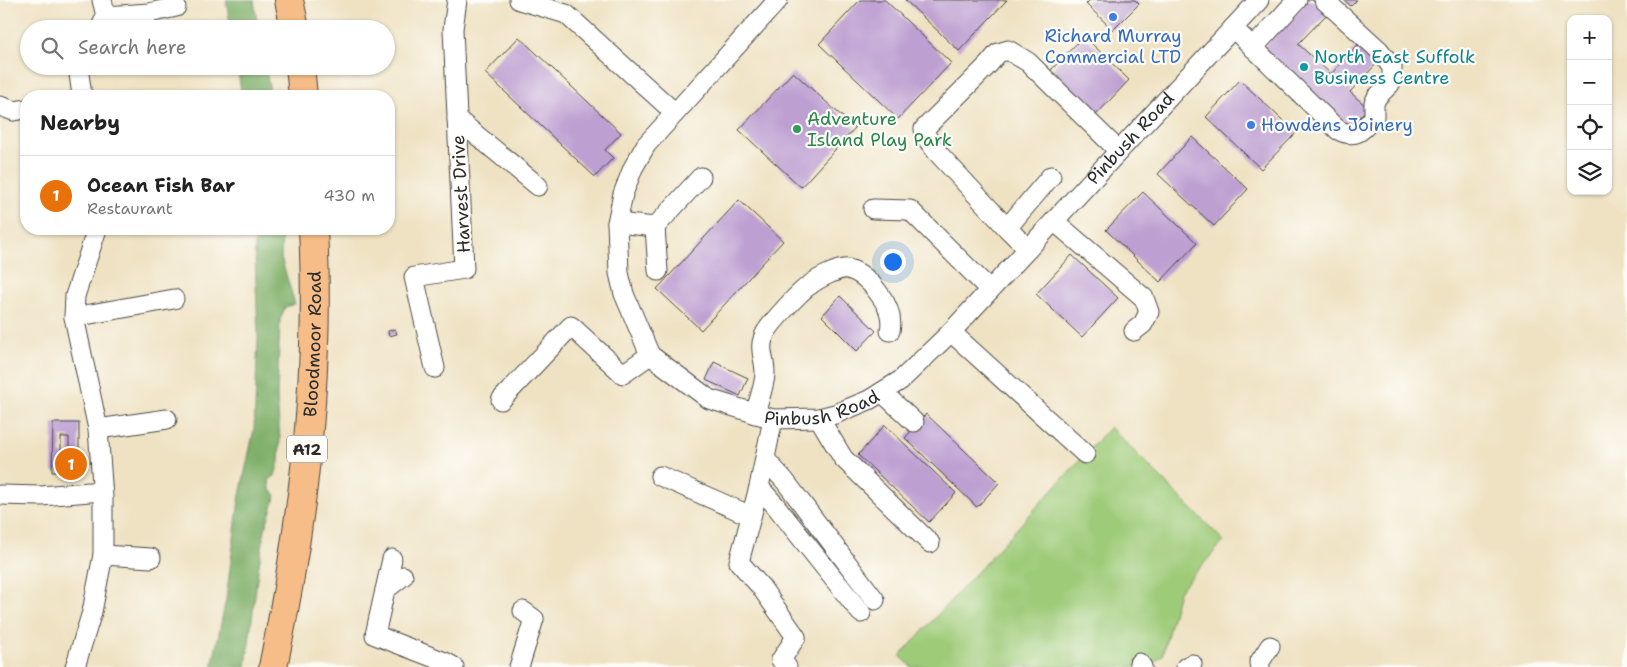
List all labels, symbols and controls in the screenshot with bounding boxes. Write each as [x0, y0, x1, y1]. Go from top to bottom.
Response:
marker: Richard Murray Commercial LTD [1107, 11, 1119, 23]
map controls [1567, 15, 1612, 195]
button: + [1567, 15, 1612, 60]
search box [20, 20, 395, 75]
place label: Richard Murray Commercial LTD [1044, 24, 1182, 69]
icon: search [38, 34, 66, 62]
text: Search here [78, 35, 187, 60]
place label: North East Suffolk Business Centre [1314, 45, 1475, 90]
button: − [1567, 60, 1612, 105]
marker: North East Suffolk Business Centre [1298, 61, 1310, 73]
street label: Pinbush Road [1082, 87, 1180, 190]
button: locate [1567, 105, 1612, 150]
place label: Adventure Island Play Park [807, 107, 952, 152]
text: Nearby [40, 109, 120, 137]
place label: Howdens Joinery [1261, 113, 1413, 137]
marker: Howdens Joinery [1245, 119, 1257, 131]
marker: Adventure Island Play Park [791, 123, 803, 135]
street label: Harvest Drive [446, 134, 476, 254]
button: layers [1567, 150, 1612, 195]
text: Ocean Fish Bar [87, 173, 235, 198]
text: 1 [52, 185, 60, 206]
text: 430 m [324, 185, 375, 206]
text: Restaurant [87, 198, 173, 219]
your location [880, 249, 906, 275]
street label: Bloodmoor Road [298, 271, 327, 418]
street label: Pinbush Road [761, 384, 884, 431]
road number: A12 [287, 436, 327, 462]
pin: 1 [55, 445, 87, 483]

